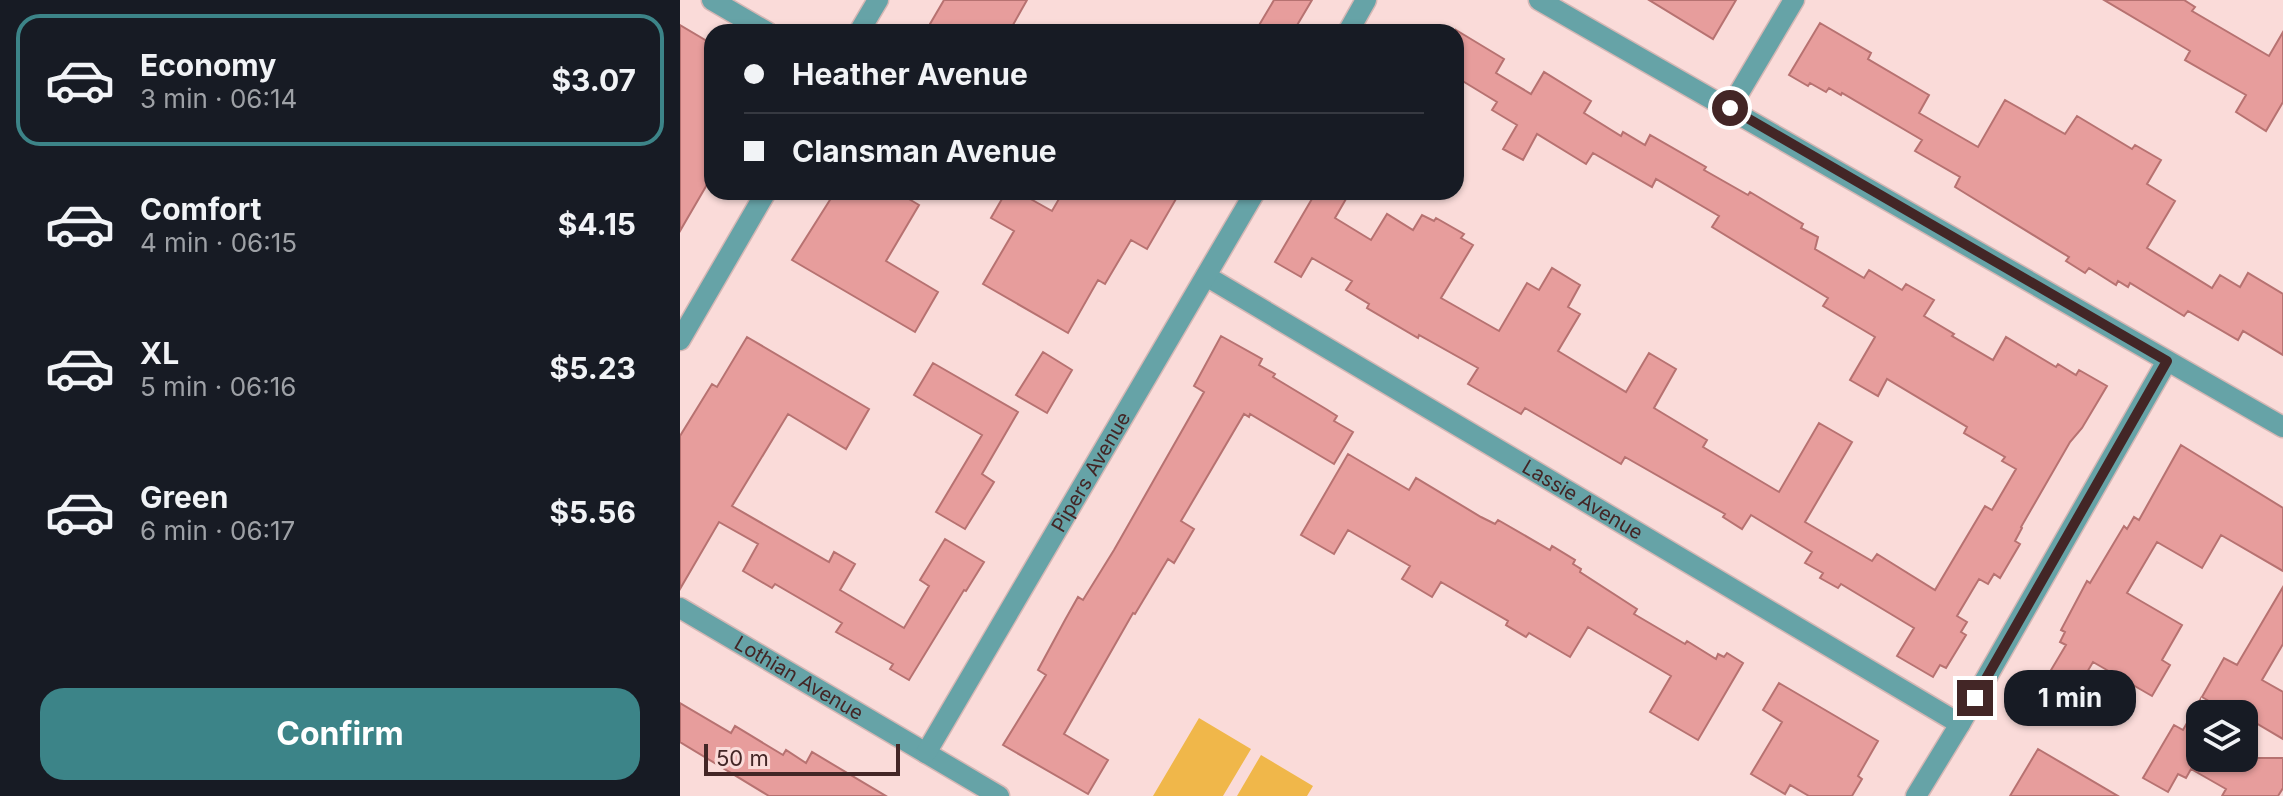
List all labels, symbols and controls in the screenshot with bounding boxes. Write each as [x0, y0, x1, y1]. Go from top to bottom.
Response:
icon: car [44, 44, 116, 116]
text: Economy [140, 47, 276, 83]
text: Heather Avenue [792, 56, 1028, 92]
text: $3.07 [551, 62, 636, 98]
text: 3 min · 06:14 [140, 83, 297, 114]
route start [1712, 90, 1748, 126]
text: Clansman Avenue [792, 133, 1057, 169]
icon: car [44, 188, 116, 260]
text: Comfort [140, 191, 261, 227]
text: $4.15 [558, 206, 636, 242]
text: 4 min · 06:15 [140, 227, 297, 258]
icon: car [44, 332, 116, 404]
text: XL [140, 335, 179, 371]
text: $5.23 [550, 350, 636, 386]
text: 5 min · 06:16 [140, 371, 296, 402]
street label: Pipers Avenue [1046, 407, 1136, 536]
street label: Lassie Avenue [1518, 455, 1647, 545]
icon: car [44, 476, 116, 548]
text: Green [140, 479, 228, 515]
text: $5.56 [549, 494, 636, 530]
text: 6 min · 06:17 [140, 515, 295, 546]
street label: Lothian Avenue [730, 631, 868, 725]
callout: 1 min [2003, 670, 2135, 726]
route end [1957, 680, 1993, 716]
text: 1 min [2038, 682, 2102, 713]
button: Confirm [40, 688, 640, 780]
map controls [2186, 700, 2258, 772]
button: layers [2186, 700, 2258, 772]
scale bar [704, 740, 900, 776]
text: 50 m [716, 745, 769, 771]

